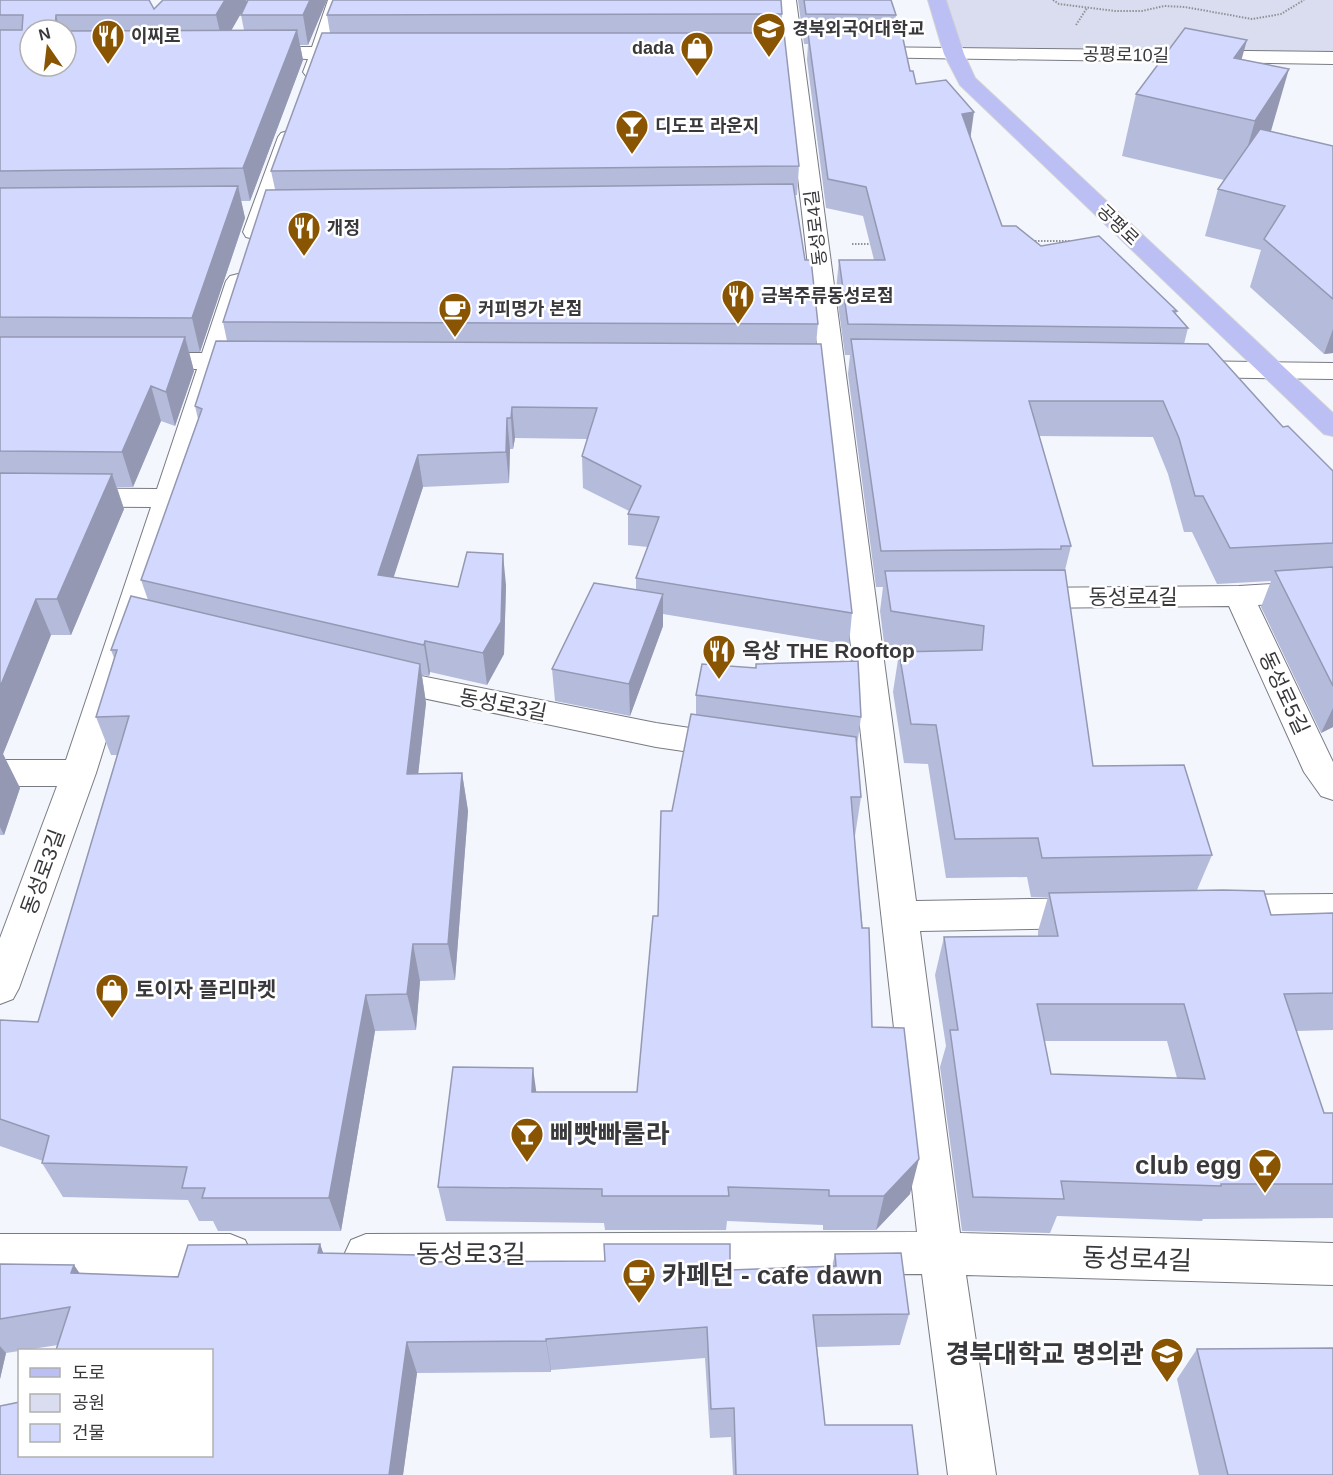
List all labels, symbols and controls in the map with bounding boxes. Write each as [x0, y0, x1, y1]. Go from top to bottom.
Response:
school or university icon: 경북외국어대학교 [751, 11, 787, 58]
north arrow [18, 18, 78, 78]
restaurant icon: 이찌로 [90, 18, 126, 65]
place label: 경북외국어대학교 [792, 19, 924, 39]
text: N [37, 24, 52, 44]
place label: 이찌로 [131, 26, 181, 46]
shop icon: dada [679, 30, 715, 77]
place label: dada [632, 38, 675, 58]
street label: 공평로10길 [1083, 44, 1169, 66]
bar icon: 디도프 라운지 [614, 108, 650, 155]
place label: 디도프 라운지 [655, 116, 759, 136]
street label: 동성로4길 [801, 189, 831, 267]
street label: 공평로 [1093, 201, 1143, 249]
restaurant icon: 개정 [286, 210, 322, 257]
place label: 개정 [327, 218, 360, 238]
restaurant icon: 금복주류동성로점 [720, 278, 756, 325]
place label: 금복주류동성로점 [761, 286, 893, 306]
cafe icon: 커피명가 본점 [437, 291, 473, 338]
place label: 커피명가 본점 [478, 299, 582, 319]
street label: 동성로4길 [1089, 585, 1177, 608]
restaurant icon: 옥상 THE Rooftop [701, 633, 737, 680]
place label: 옥상 THE Rooftop [742, 639, 915, 662]
street label: 동성로5길 [1255, 648, 1314, 738]
street label: 동성로3길 [457, 685, 549, 724]
street label: 동성로3길 [17, 826, 69, 918]
shop icon: 토이자 플리마켓 [94, 972, 130, 1019]
place label: 토이자 플리마켓 [135, 978, 276, 1001]
bar icon: 삐빳빠룰라 [509, 1116, 545, 1163]
place label: 삐빳빠룰라 [550, 1119, 670, 1149]
bar icon: club egg [1247, 1147, 1283, 1194]
place label: club egg [1135, 1150, 1242, 1180]
street label: 동성로3길 [416, 1239, 526, 1269]
street label: 동성로4길 [1081, 1242, 1193, 1276]
cafe icon: 카페던 - cafe dawn [621, 1257, 657, 1304]
place label: 카페던 - cafe dawn [662, 1260, 883, 1290]
school or university icon: 경북대학교 명의관 [1149, 1336, 1185, 1383]
place label: 경북대학교 명의관 [945, 1339, 1144, 1369]
legend [18, 1349, 213, 1457]
text: 도로 [72, 1363, 105, 1383]
text: 공원 [72, 1393, 105, 1413]
text: 건물 [72, 1423, 105, 1443]

